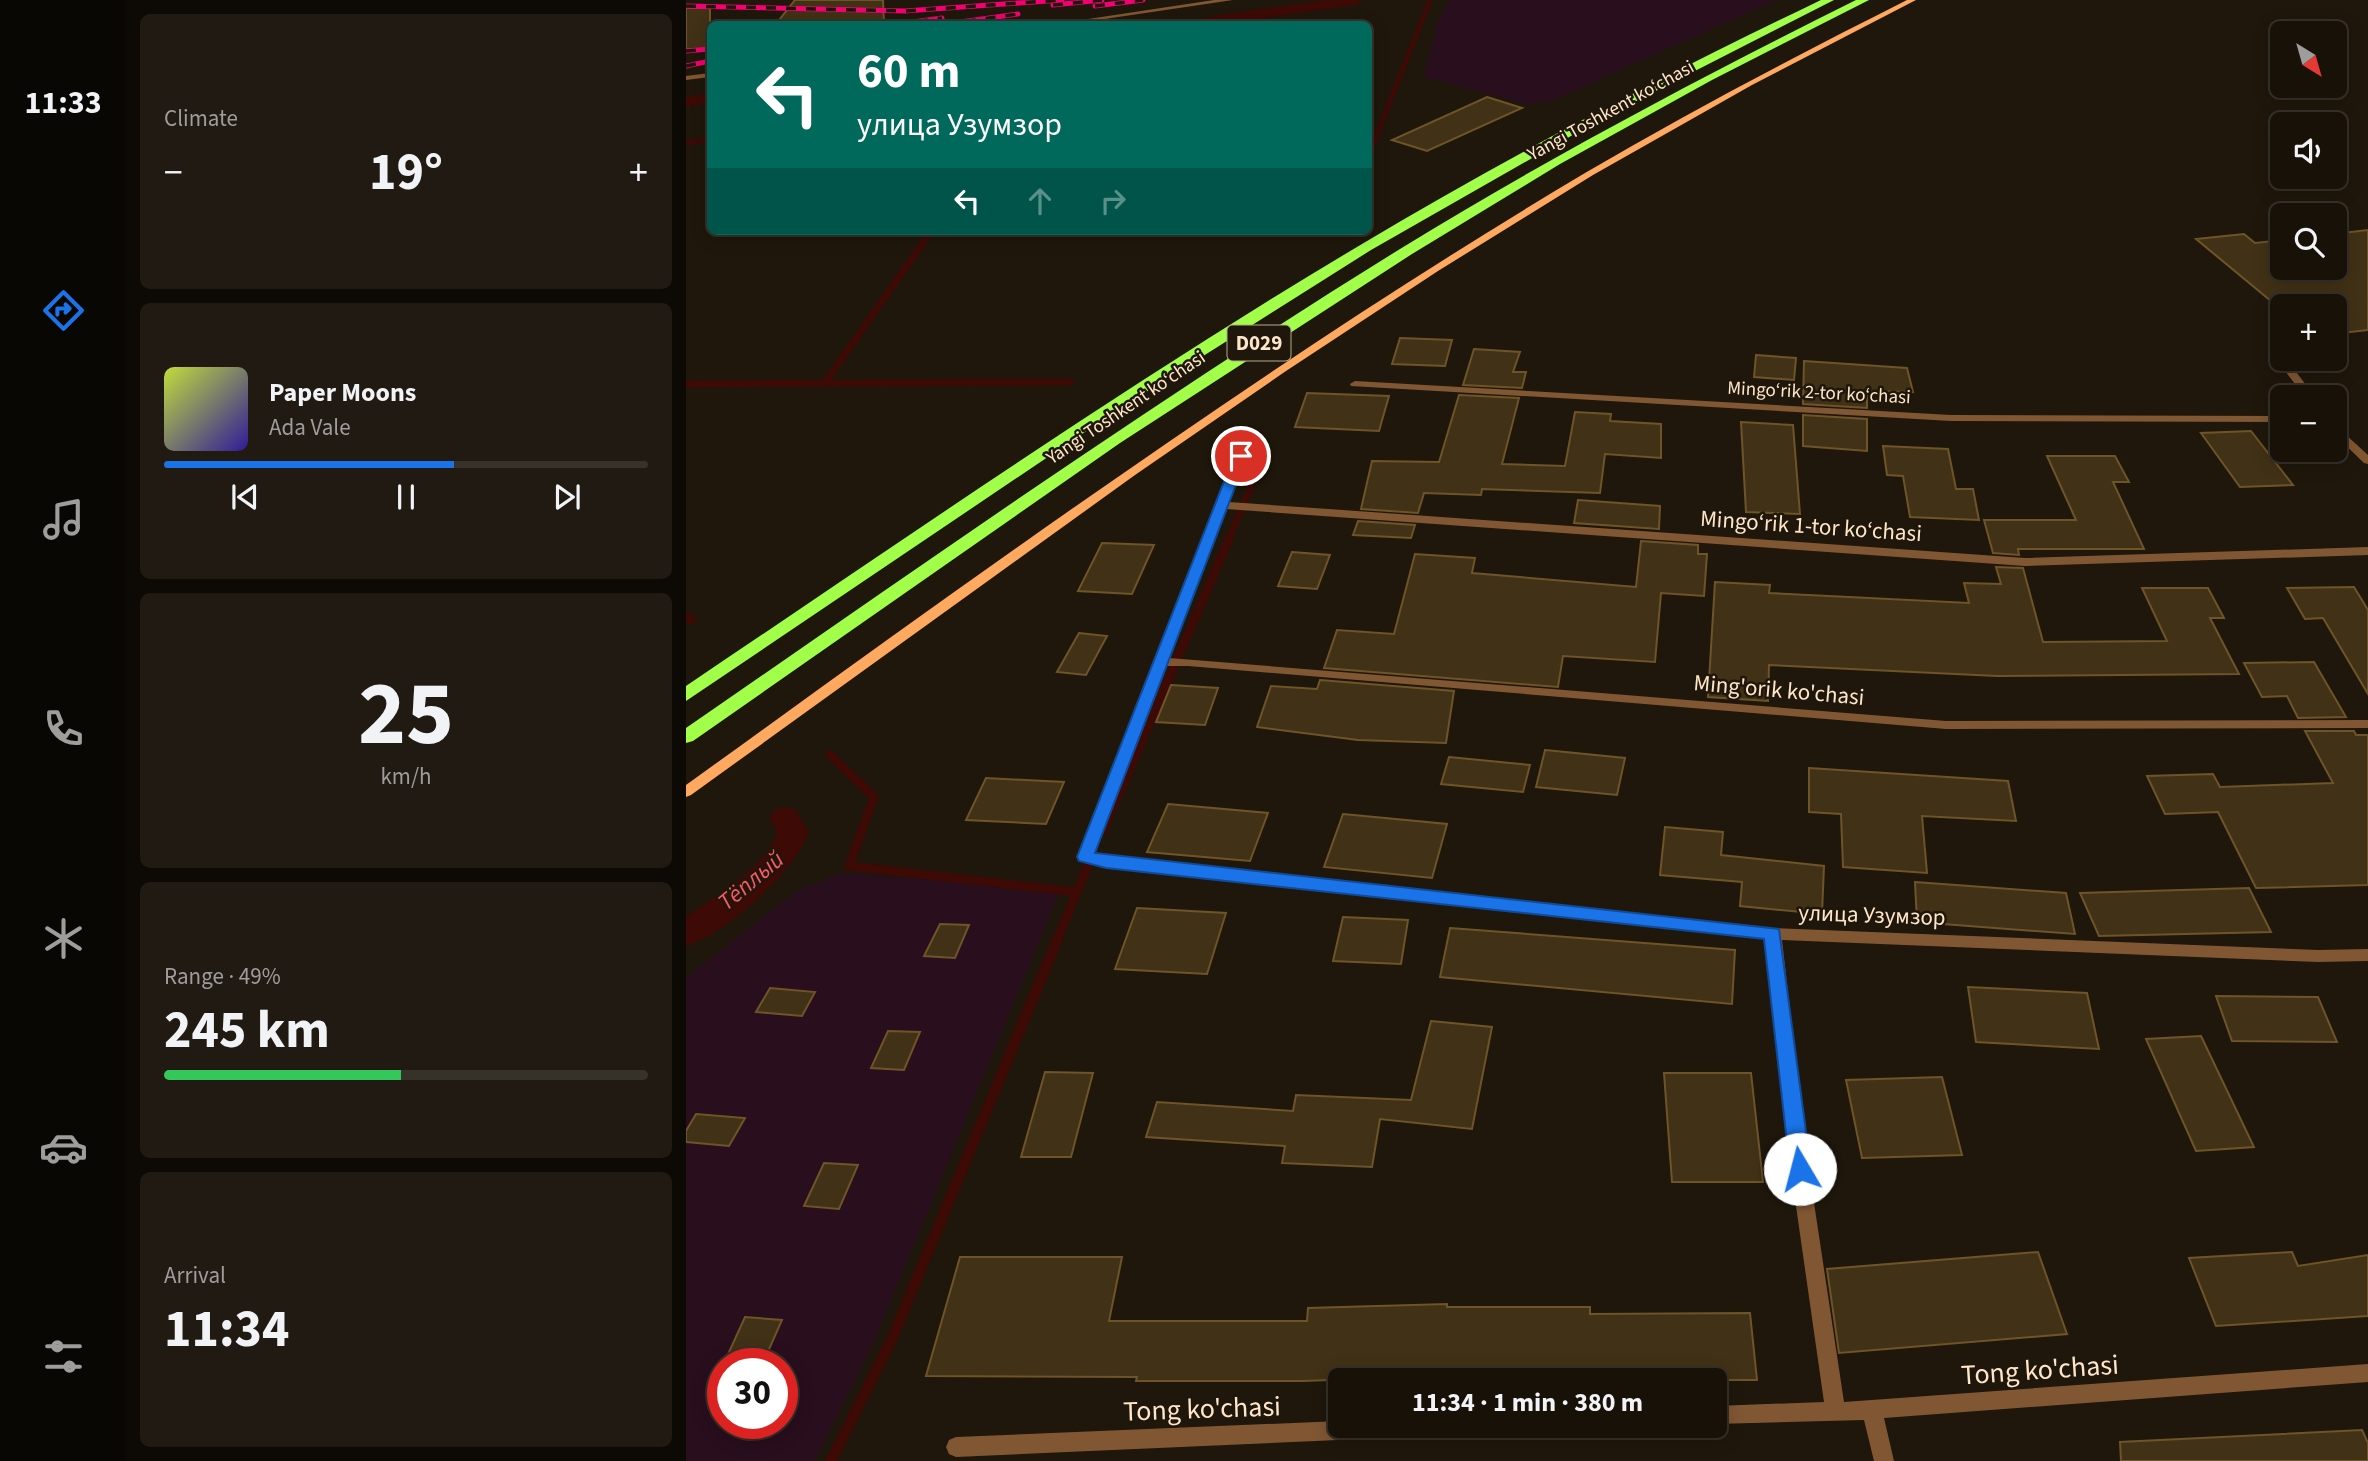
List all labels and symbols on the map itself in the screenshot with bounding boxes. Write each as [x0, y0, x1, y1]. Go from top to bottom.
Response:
north arrow [2270, 21, 2347, 98]
street label: Yangi Toshkent ko‘chasi [1522, 54, 1699, 169]
road number: D029 [1228, 326, 1290, 360]
street label: Yangi Toshkent ko‘chasi [1040, 345, 1211, 472]
street label: Mingo‘rik 2-tor ko‘chasi [1727, 375, 1911, 411]
pin [1211, 426, 1271, 486]
street label: Mingo‘rik 1-tor ko‘chasi [1699, 502, 1923, 550]
street label: Ming'orik ko'chasi [1692, 666, 1866, 714]
water label: Тёплый [710, 843, 792, 919]
street label: улица Узумзор [1798, 896, 1946, 934]
position arrow [1763, 1132, 1837, 1206]
street label: Tong ko'chasi [1960, 1345, 2120, 1395]
speed limit sign: 30 [707, 1348, 798, 1439]
street label: Tong ko'chasi [1122, 1386, 1282, 1432]

